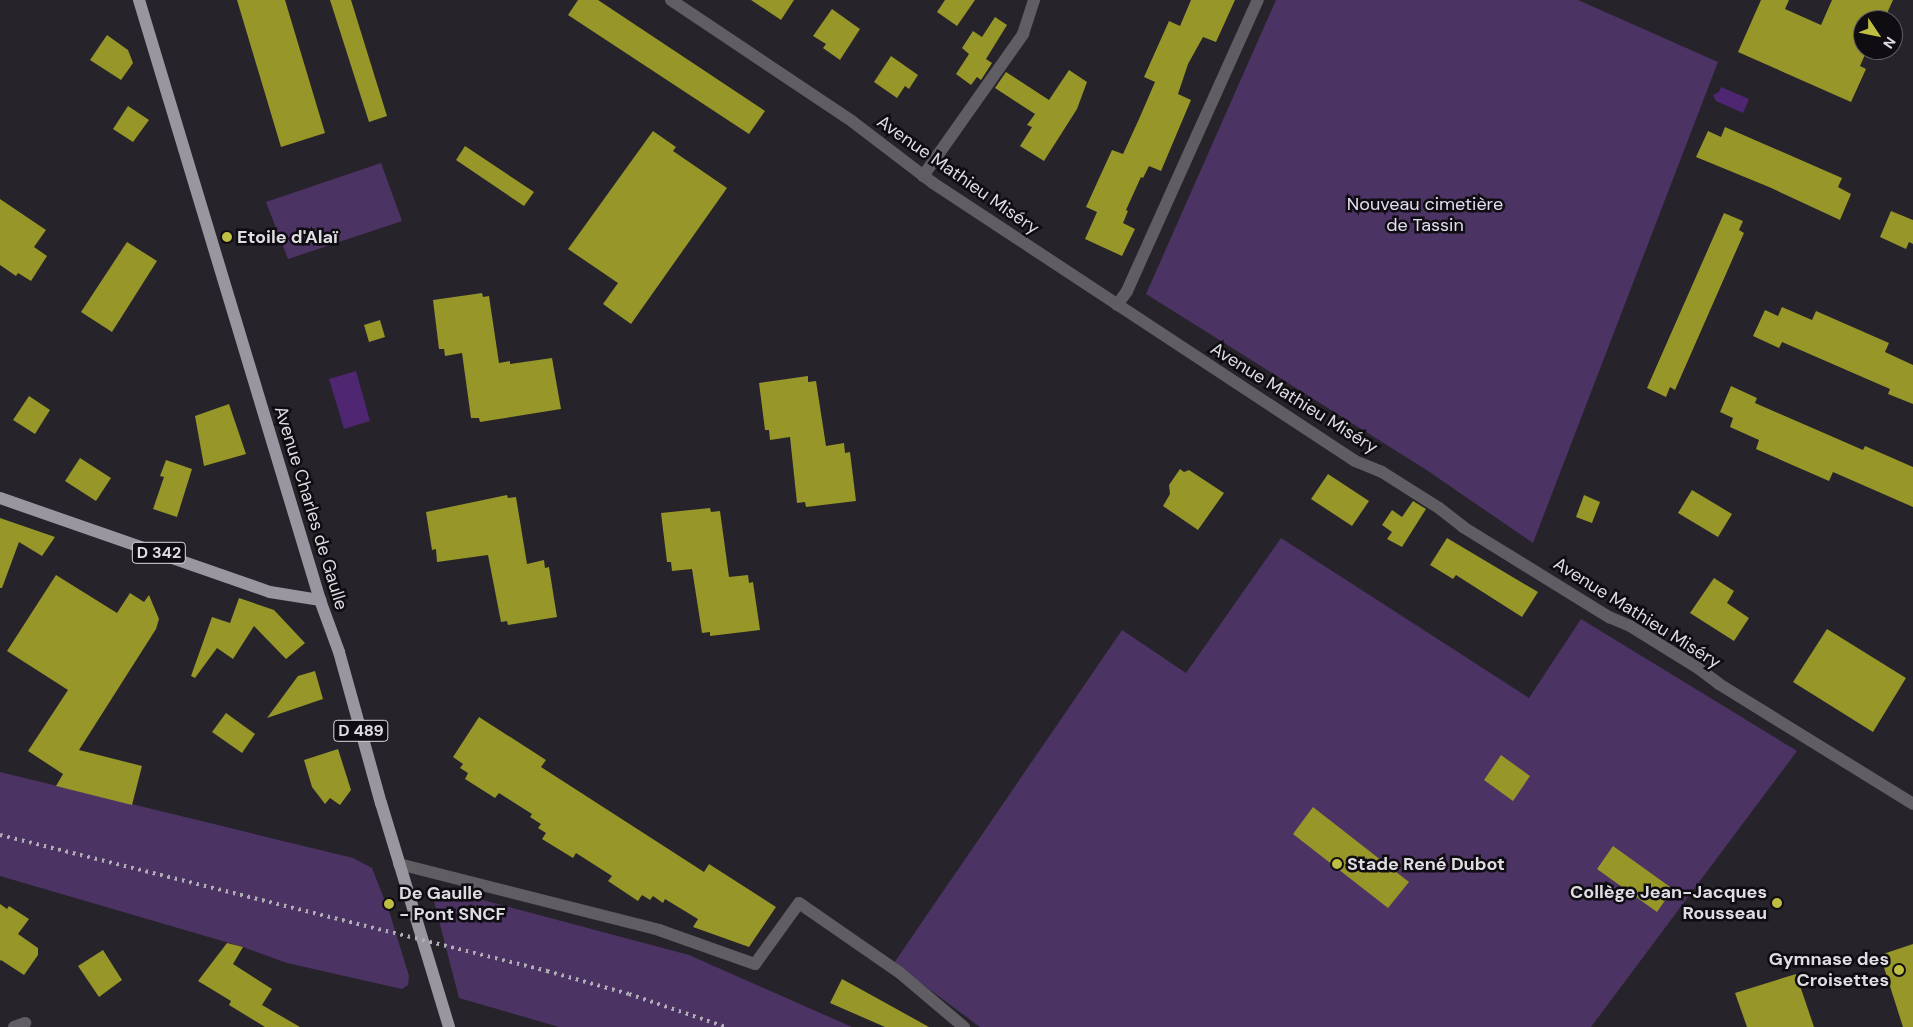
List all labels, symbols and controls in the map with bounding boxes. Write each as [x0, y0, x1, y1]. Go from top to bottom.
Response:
north arrow [1853, 10, 1903, 60]
text: N [1879, 34, 1900, 52]
street label: Avenue Mathieu Miséry [873, 111, 1043, 239]
park label: Nouveau cimetière de Tassin [1347, 194, 1503, 236]
place label: Etoile d'Alaï [237, 226, 338, 248]
marker: Etoile d'Alaï [221, 231, 233, 243]
street label: Avenue Mathieu Miséry [1206, 338, 1382, 458]
street label: Avenue Charles de Gaulle [270, 403, 352, 613]
road number: D 342 [132, 540, 186, 566]
street label: Avenue Mathieu Miséry [1549, 553, 1725, 673]
road number: D 489 [332, 718, 390, 744]
place label: Stade René Dubot [1347, 853, 1505, 875]
marker: Stade René Dubot [1331, 858, 1343, 870]
place label: Collège Jean-Jacques Rousseau [1570, 882, 1767, 924]
place label: De Gaulle - Pont SNCF [399, 883, 506, 926]
marker: Collège Jean-Jacques Rousseau [1771, 897, 1783, 909]
marker: De Gaulle - Pont SNCF [383, 898, 395, 910]
place label: Gymnase des Croisettes [1769, 949, 1889, 992]
marker: Gymnase des Croisettes [1893, 964, 1905, 976]

